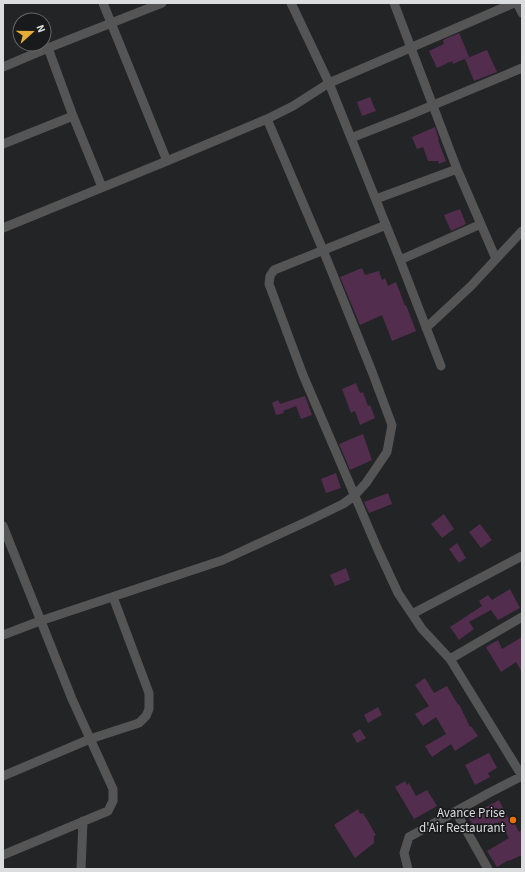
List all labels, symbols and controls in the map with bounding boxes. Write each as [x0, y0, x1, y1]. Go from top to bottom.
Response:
north arrow [12, 12, 52, 52]
text: N [33, 22, 49, 35]
place label: Avance Prise d'Air Restaurant [419, 804, 506, 837]
marker: Avance Prise d'Air Restaurant [508, 815, 518, 825]

